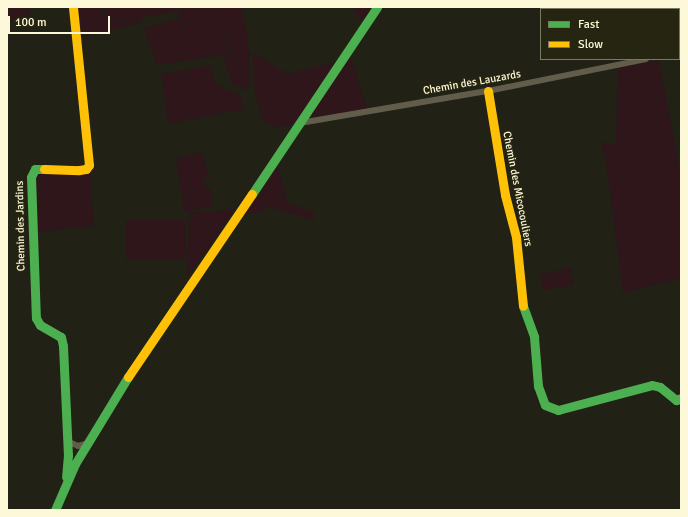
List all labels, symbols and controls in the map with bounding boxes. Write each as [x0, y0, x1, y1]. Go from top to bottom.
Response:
scale bar [10, 8, 112, 34]
legend [540, 8, 680, 60]
text: 100 m [15, 15, 47, 30]
text: Fast [578, 17, 599, 32]
text: Slow [578, 37, 603, 52]
street label: Chemin des Lauzards [422, 68, 522, 98]
street label: Chemin des Micocouliers [499, 130, 535, 248]
street label: Chemin des Jardins [14, 181, 28, 271]

